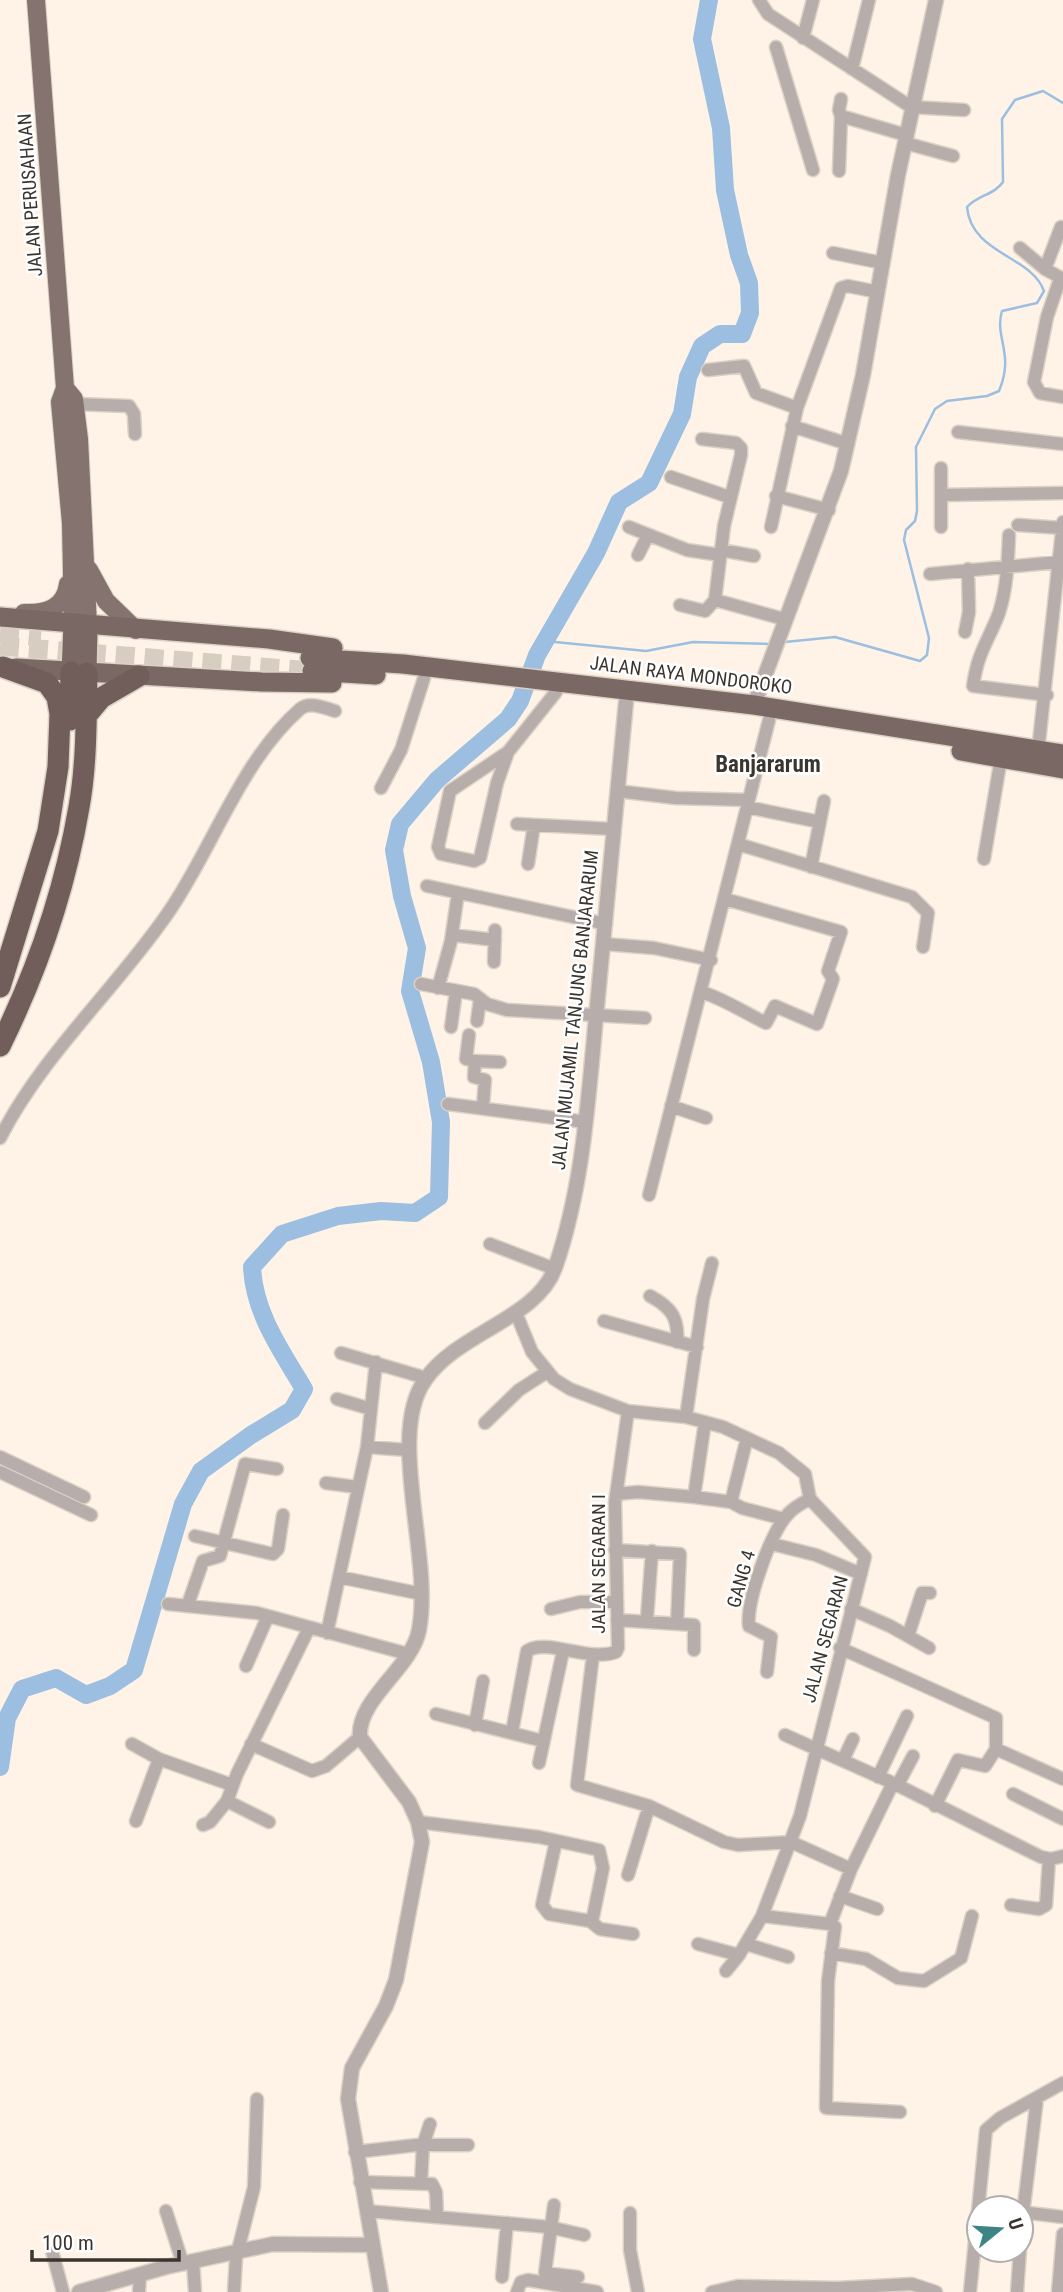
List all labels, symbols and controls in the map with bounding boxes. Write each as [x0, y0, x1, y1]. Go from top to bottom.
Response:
street label: JALAN PERUSAHAAN [13, 113, 47, 277]
street label: JALAN RAYA MONDOROKO [589, 651, 793, 699]
district label: Banjararum [715, 751, 821, 778]
street label: JALAN MUJAMIL TANJUNG BANJARARUM [547, 849, 603, 1171]
street label: JALAN SEGARAN I [587, 1494, 610, 1634]
street label: GANG 4 [722, 1548, 760, 1610]
street label: JALAN SEGARAN [797, 1573, 853, 1705]
north arrow [965, 2194, 1035, 2264]
text: U [1003, 2215, 1028, 2233]
scale bar [32, 2218, 178, 2262]
text: 100 m [42, 2231, 94, 2255]

